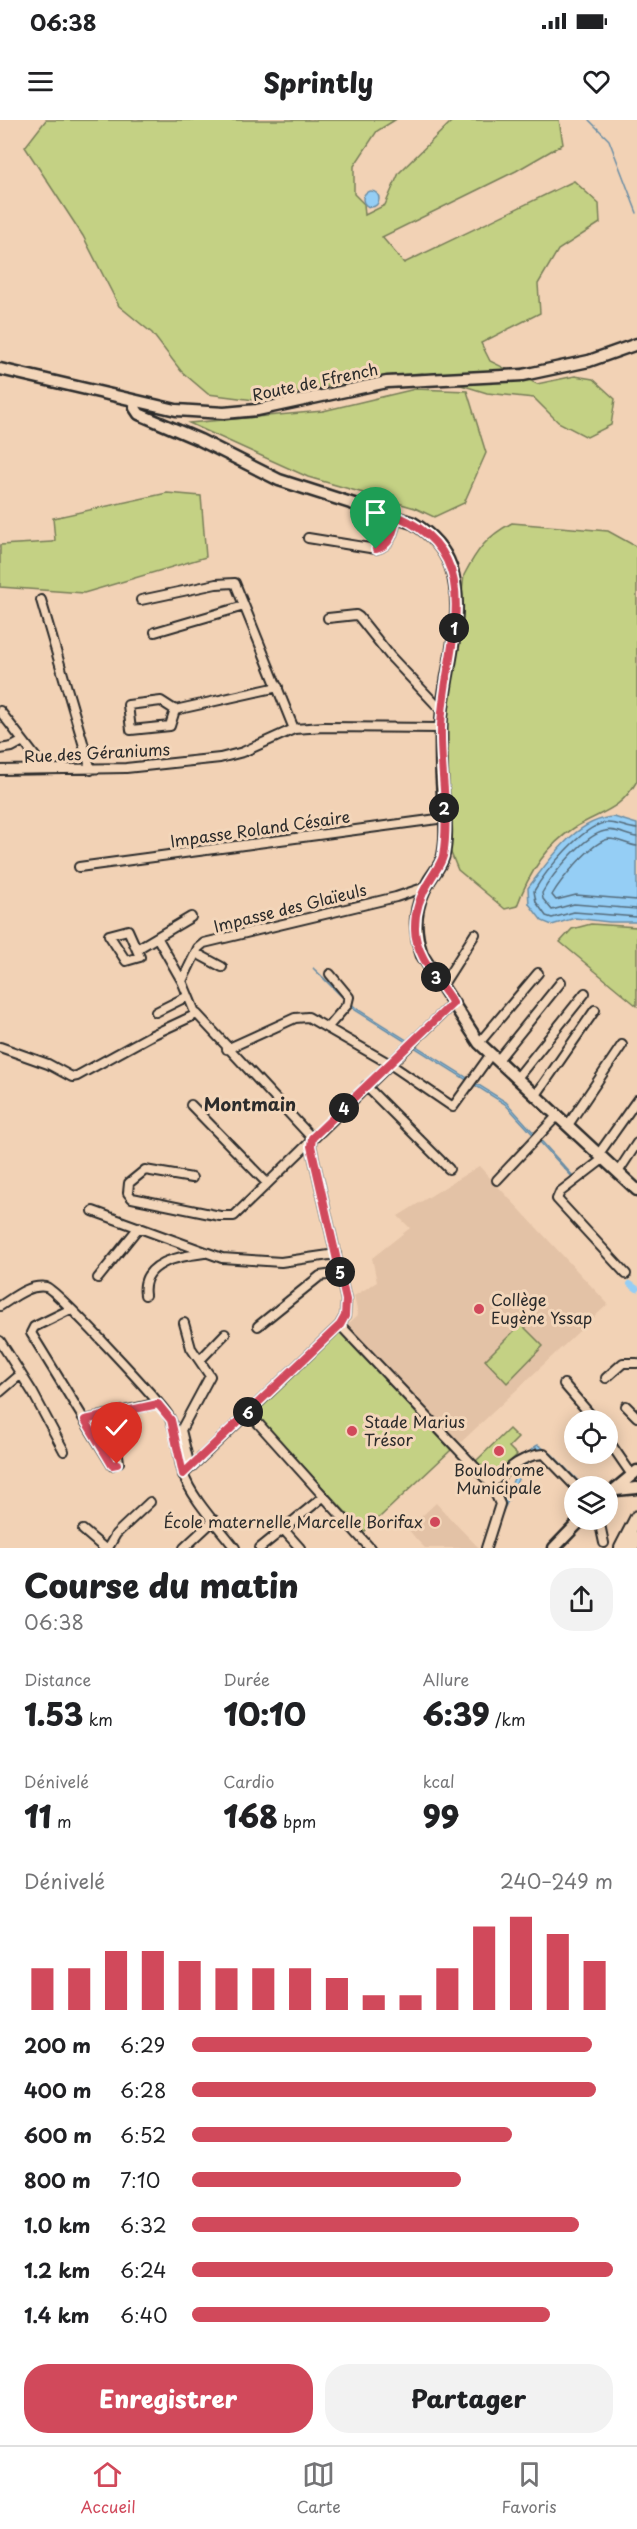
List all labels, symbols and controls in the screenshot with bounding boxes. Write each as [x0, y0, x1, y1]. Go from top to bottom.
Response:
text: 06:38 [30, 5, 96, 38]
text: Sprintly [264, 61, 373, 102]
icon: menu [24, 65, 57, 98]
icon: heart [580, 65, 613, 98]
street label: Route de Ffrench [250, 356, 380, 406]
pin [350, 487, 401, 549]
icon: arrive [359, 496, 392, 529]
pin: 1 [439, 613, 469, 643]
text: 1 [450, 616, 458, 640]
street label: Rue des Géraniums [23, 736, 171, 768]
pin: 2 [429, 793, 459, 823]
text: 2 [438, 796, 450, 820]
street label: Impasse Roland Césaire [168, 804, 351, 853]
street label: Impasse des Glaïeuls [211, 876, 369, 938]
pin: 3 [421, 962, 451, 992]
text: 3 [431, 965, 441, 989]
district label: Montmain [204, 1090, 296, 1117]
pin: 4 [329, 1093, 359, 1123]
text: 4 [339, 1096, 349, 1120]
pin: 5 [325, 1257, 355, 1287]
text: 5 [335, 1260, 345, 1284]
place label: Collège Eugène Yssap [491, 1287, 592, 1329]
marker: Collège Eugène Yssap [472, 1302, 486, 1316]
pin: 6 [233, 1397, 263, 1427]
text: 6 [242, 1400, 254, 1424]
pin [91, 1402, 142, 1464]
place label: Stade Marius Trésor [364, 1409, 465, 1451]
map controls [564, 1410, 618, 1530]
button: locate [564, 1410, 618, 1464]
icon: check [100, 1411, 133, 1444]
marker: Stade Marius Trésor [345, 1424, 359, 1438]
marker: Boulodrome Municipale [492, 1444, 506, 1458]
place label: Boulodrome Municipale [454, 1457, 544, 1499]
button: layers [564, 1476, 618, 1530]
place label: École maternelle Marcelle Borifax [163, 1509, 423, 1533]
marker: École maternelle Marcelle Borifax [428, 1515, 442, 1529]
text: Course du matin [24, 1559, 299, 1609]
button: share [550, 1568, 613, 1631]
text: 06:38 [24, 1607, 84, 1637]
text: Distance [24, 1667, 91, 1691]
text: Durée [223, 1667, 270, 1691]
text: Allure [423, 1667, 469, 1691]
text: 1.53 [24, 1691, 83, 1736]
text: 10:10 [223, 1691, 306, 1736]
text: 6:39 [423, 1691, 490, 1736]
text: km [83, 1707, 113, 1731]
text: /km [490, 1707, 526, 1731]
text: Dénivelé [24, 1769, 89, 1793]
text: Cardio [223, 1769, 274, 1793]
text: kcal [423, 1769, 455, 1793]
text: 11 [24, 1793, 52, 1838]
text: 168 [223, 1793, 278, 1838]
text: 99 [423, 1793, 459, 1838]
text: m [52, 1809, 72, 1833]
text: bpm [278, 1809, 316, 1833]
text: Dénivelé [24, 1866, 105, 1896]
text: 240–249 m [500, 1866, 613, 1896]
text: 200 m [24, 2030, 91, 2060]
text: 6:29 [120, 2030, 165, 2060]
text: 400 m [24, 2075, 92, 2105]
text: 6:28 [120, 2075, 166, 2105]
text: 600 m [24, 2120, 92, 2150]
text: 6:52 [120, 2120, 166, 2150]
text: 800 m [24, 2165, 91, 2195]
text: 7:10 [120, 2165, 160, 2195]
text: 1.0 km [24, 2210, 91, 2240]
text: 6:32 [120, 2210, 167, 2240]
text: 1.2 km [24, 2255, 90, 2285]
text: 6:24 [120, 2255, 167, 2285]
text: 1.4 km [24, 2300, 90, 2330]
text: 6:40 [120, 2300, 168, 2330]
button: Enregistrer [24, 2364, 313, 2433]
button: Partager [325, 2364, 613, 2433]
tab: Accueil [80, 2458, 136, 2518]
tab: Carte [296, 2458, 341, 2518]
tab: Favoris [502, 2458, 557, 2518]

